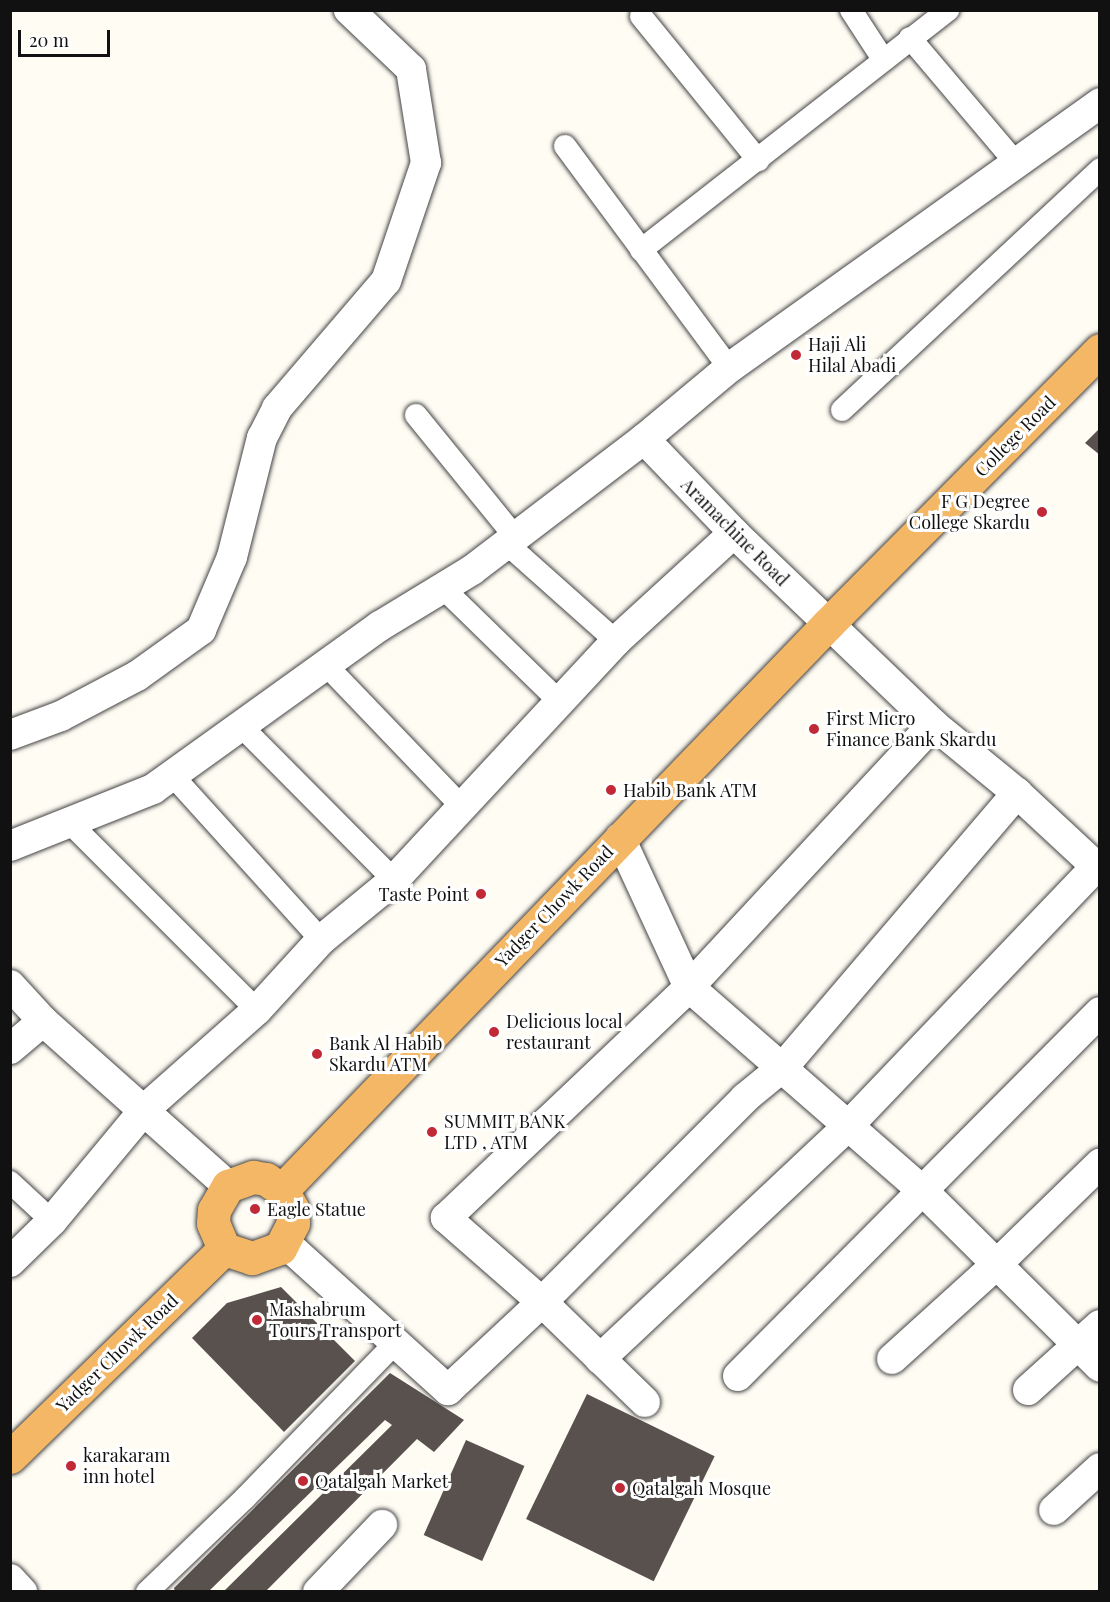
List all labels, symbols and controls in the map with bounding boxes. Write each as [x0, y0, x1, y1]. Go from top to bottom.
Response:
scale bar [21, 18, 112, 56]
text: 20 m [29, 28, 69, 52]
place label: Haji Ali Hilal Abadi [808, 334, 897, 376]
marker: Haji Ali Hilal Abadi [789, 348, 803, 362]
street label: College Road [970, 391, 1060, 481]
street label: Aramachine Road [677, 474, 793, 590]
place label: F G Degree College Skardu [909, 491, 1030, 534]
marker: F G Degree College Skardu [1035, 505, 1049, 519]
place label: First Micro Finance Bank Skardu [826, 708, 997, 750]
marker: First Micro Finance Bank Skardu [807, 722, 821, 736]
place label: Habib Bank ATM [623, 779, 758, 801]
marker: Habib Bank ATM [604, 783, 618, 797]
street label: Yadger Chowk Road [490, 840, 618, 972]
place label: Taste Point [379, 883, 469, 905]
marker: Taste Point [474, 887, 488, 901]
place label: Delicious local restaurant [506, 1011, 623, 1054]
marker: Delicious local restaurant [487, 1025, 501, 1039]
place label: Bank Al Habib Skardu ATM [329, 1033, 443, 1076]
marker: Bank Al Habib Skardu ATM [310, 1047, 324, 1061]
place label: SUMMIT BANK LTD , ATM [444, 1111, 566, 1154]
marker: SUMMIT BANK LTD , ATM [425, 1125, 439, 1139]
place label: Eagle Statue [267, 1198, 366, 1220]
marker: Eagle Statue [248, 1202, 262, 1216]
street label: Yadger Chowk Road [51, 1289, 183, 1417]
place label: Mashabrum Tours Transport [269, 1299, 402, 1342]
marker: Mashabrum Tours Transport [250, 1313, 264, 1327]
place label: karakaram inn hotel [83, 1445, 170, 1488]
marker: karakaram inn hotel [64, 1459, 78, 1473]
place label: Qatalgah Market [315, 1470, 448, 1492]
marker: Qatalgah Market [296, 1474, 310, 1488]
place label: Qatalgah Mosque [632, 1477, 771, 1499]
marker: Qatalgah Mosque [613, 1481, 627, 1495]

